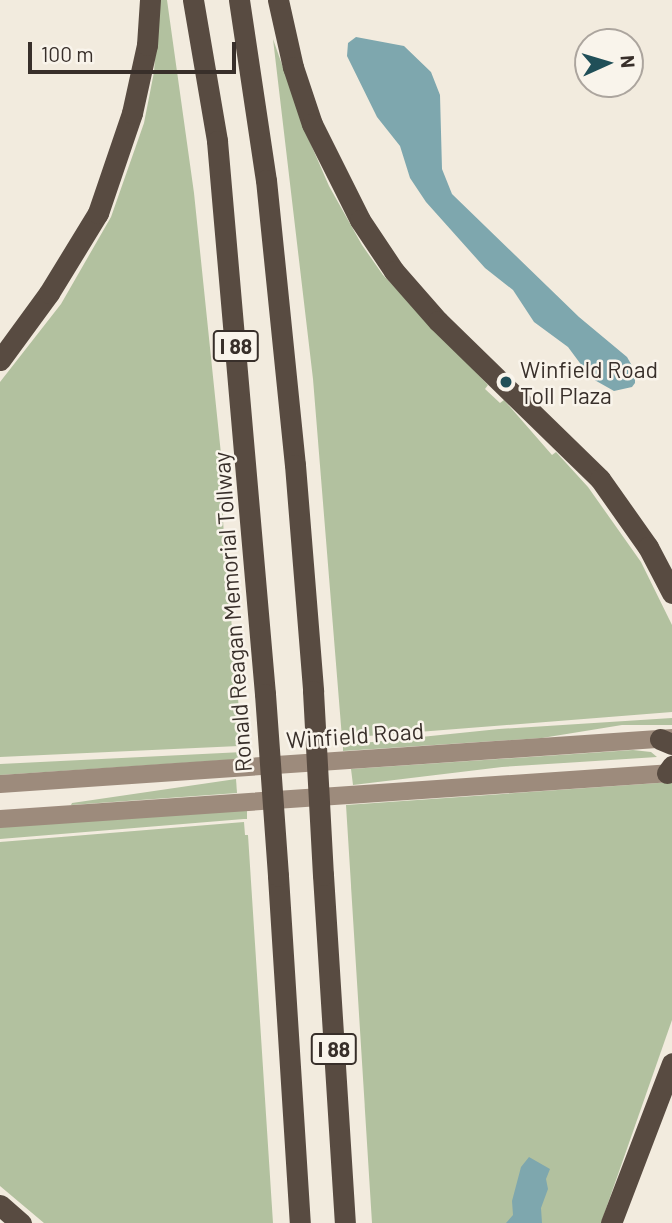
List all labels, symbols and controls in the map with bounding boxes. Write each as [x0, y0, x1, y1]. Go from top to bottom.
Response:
scale bar [32, 28, 240, 72]
north arrow [574, 28, 644, 98]
text: 100 m [41, 41, 94, 66]
text: N [617, 55, 640, 69]
road number: I 88 [212, 328, 260, 364]
place label: Winfield Road Toll Plaza [520, 355, 658, 409]
marker: Winfield Road Toll Plaza [498, 374, 514, 390]
street label: Ronald Reagan Memorial Tollway [207, 451, 257, 773]
street label: Winfield Road [285, 716, 425, 754]
road number: I 88 [310, 1032, 358, 1066]

